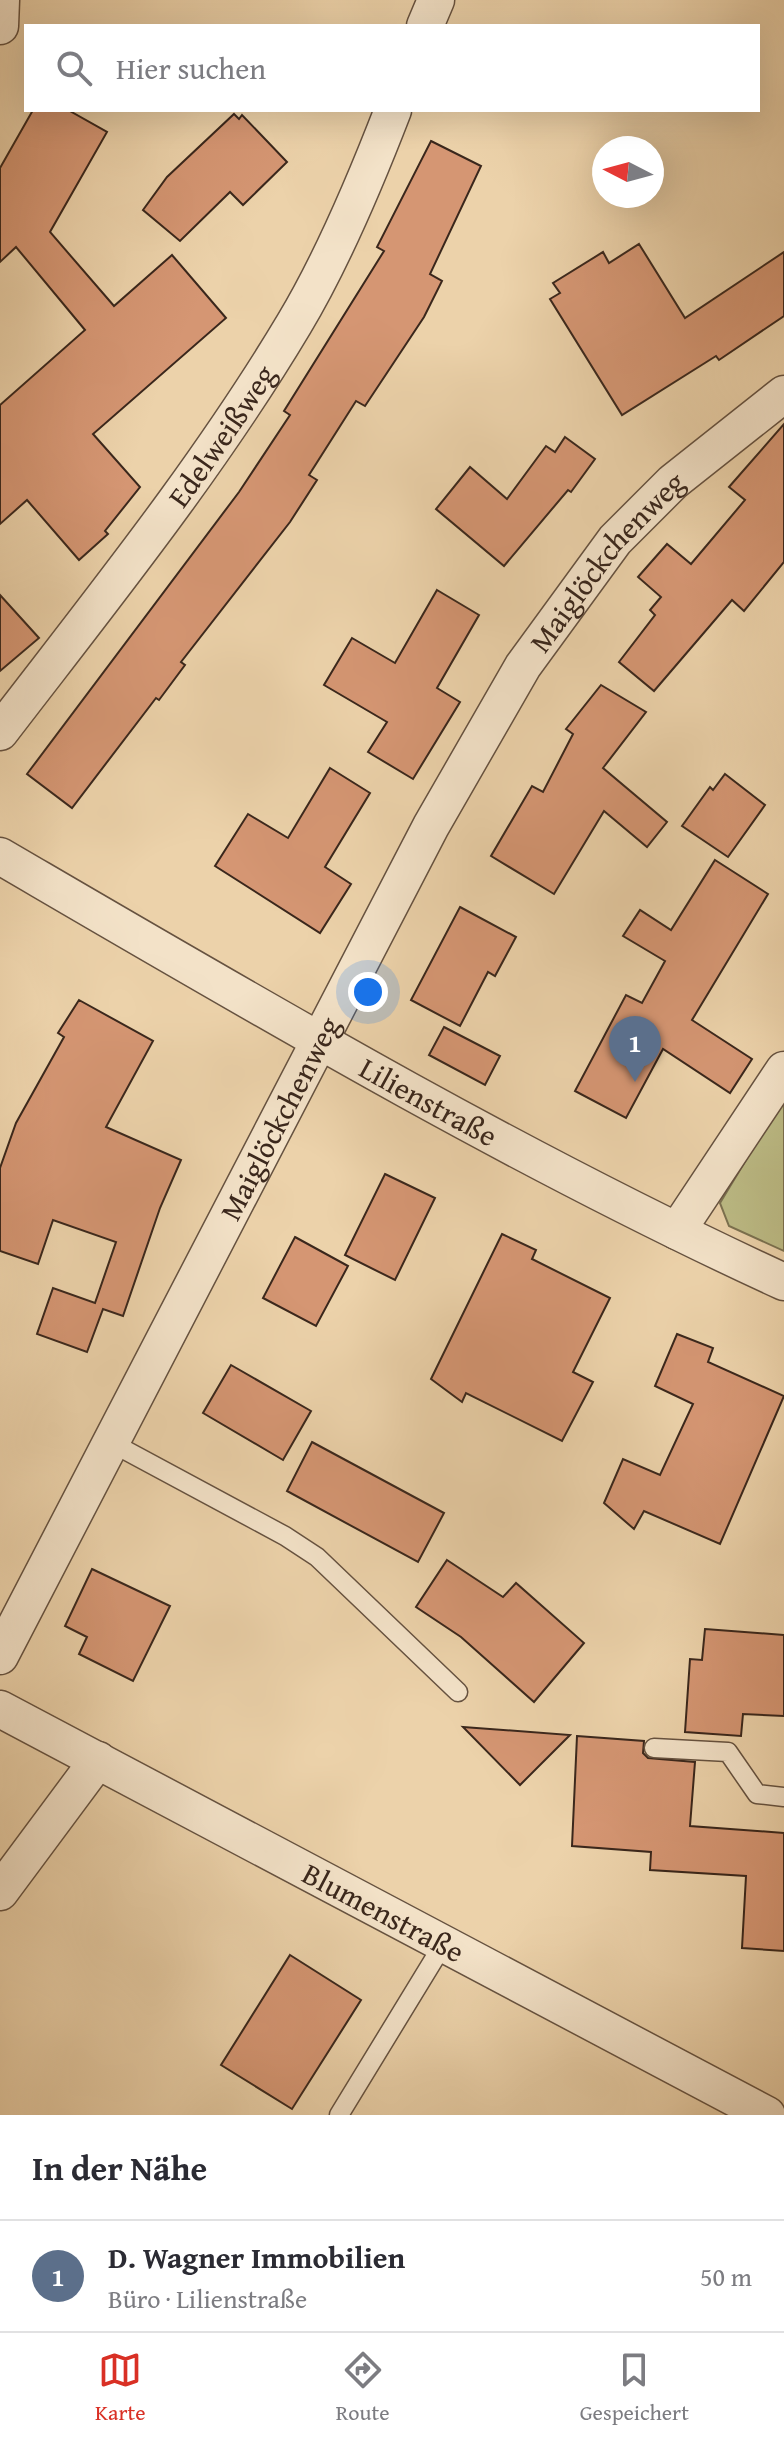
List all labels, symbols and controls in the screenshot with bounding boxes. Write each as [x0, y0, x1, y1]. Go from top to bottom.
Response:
search box [24, 24, 760, 112]
icon: search [52, 46, 96, 90]
text: Hier suchen [116, 46, 266, 90]
north arrow [592, 136, 664, 208]
street label: Edelweißweg [157, 356, 286, 516]
street label: Maiglöckchenweg [518, 460, 693, 661]
your location [348, 972, 388, 1012]
street label: Maiglöckchenweg [208, 1008, 351, 1228]
pin: 1 [609, 1016, 661, 1082]
street label: Lilienstraße [352, 1046, 506, 1157]
street label: Blumenstraße [295, 1851, 472, 1973]
text: In der Nähe [32, 2143, 207, 2192]
text: D. Wagner Immobilien [108, 2235, 405, 2279]
text: 1 [51, 2257, 65, 2296]
text: 50 m [700, 2257, 752, 2296]
text: Büro · Lilienstraße [108, 2279, 307, 2318]
tab: Karte [95, 2348, 146, 2428]
tab: Route [336, 2348, 390, 2428]
tab: Gespeichert [580, 2348, 689, 2428]

